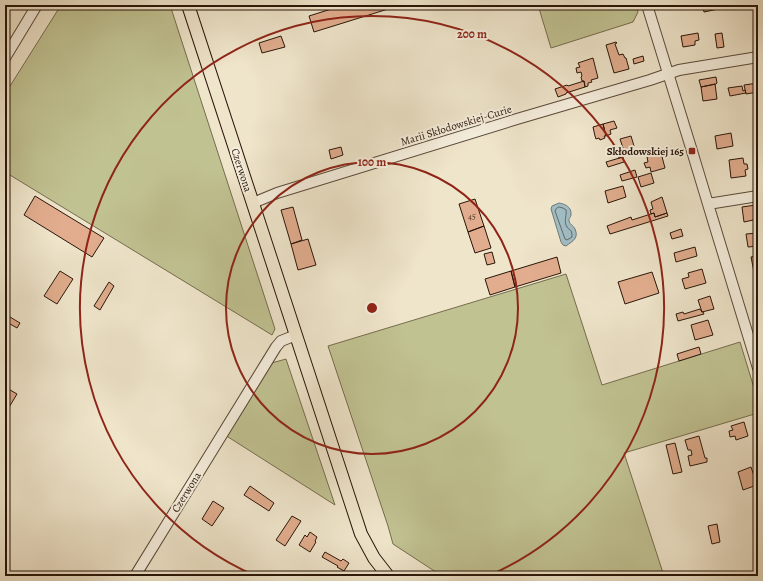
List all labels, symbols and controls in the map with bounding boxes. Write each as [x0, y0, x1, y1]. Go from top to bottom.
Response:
text: 200 m [457, 26, 487, 42]
street label: Marii Skłodowskiej-Curie [399, 101, 514, 150]
place label: Skłodowskiej 165 [607, 144, 684, 159]
street label: Czerwona [227, 146, 256, 195]
marker: Skłodowskiej 165 [687, 146, 697, 156]
text: 100 m [358, 154, 386, 170]
house number: 45 [468, 210, 476, 222]
centre of rings [365, 301, 379, 315]
street label: Czerwona [168, 468, 205, 515]

